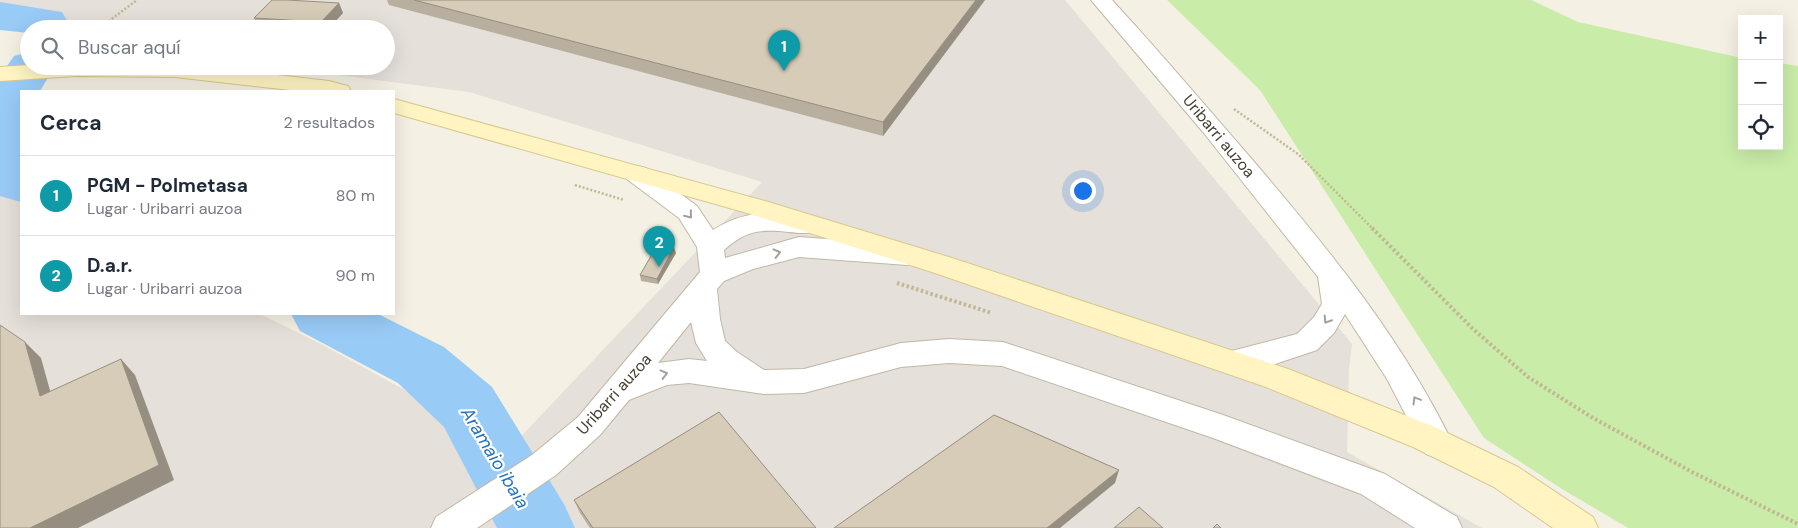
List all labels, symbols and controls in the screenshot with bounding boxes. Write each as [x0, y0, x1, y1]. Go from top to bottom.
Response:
map controls [1738, 15, 1783, 150]
button: + [1738, 15, 1783, 60]
search box [20, 20, 395, 75]
pin: 1 [768, 30, 800, 71]
icon: search [38, 34, 66, 62]
text: Buscar aquí [78, 35, 181, 60]
button: − [1738, 60, 1783, 105]
street label: Uribarri auzoa [1178, 90, 1260, 182]
button: locate [1738, 105, 1783, 150]
text: Cerca [40, 109, 102, 137]
text: 2 resultados [284, 112, 375, 133]
text: PGM - Polmetasa [87, 173, 248, 198]
your location [1070, 178, 1096, 204]
text: 1 [53, 185, 59, 206]
text: 80 m [336, 185, 375, 206]
text: Lugar · Uribarri auzoa [87, 198, 242, 219]
one-way arrow [683, 209, 691, 218]
pin: 2 [643, 226, 675, 267]
one-way arrow [772, 248, 781, 259]
text: D.a.r. [87, 253, 132, 278]
text: 2 [51, 265, 61, 286]
text: 90 m [335, 265, 375, 286]
text: Lugar · Uribarri auzoa [87, 278, 242, 299]
one-way arrow [1324, 314, 1333, 324]
street label: Uribarri auzoa [572, 349, 656, 439]
one-way arrow [660, 370, 668, 380]
one-way arrow [1412, 396, 1422, 405]
water label: Aramaio ibaia [455, 402, 535, 513]

